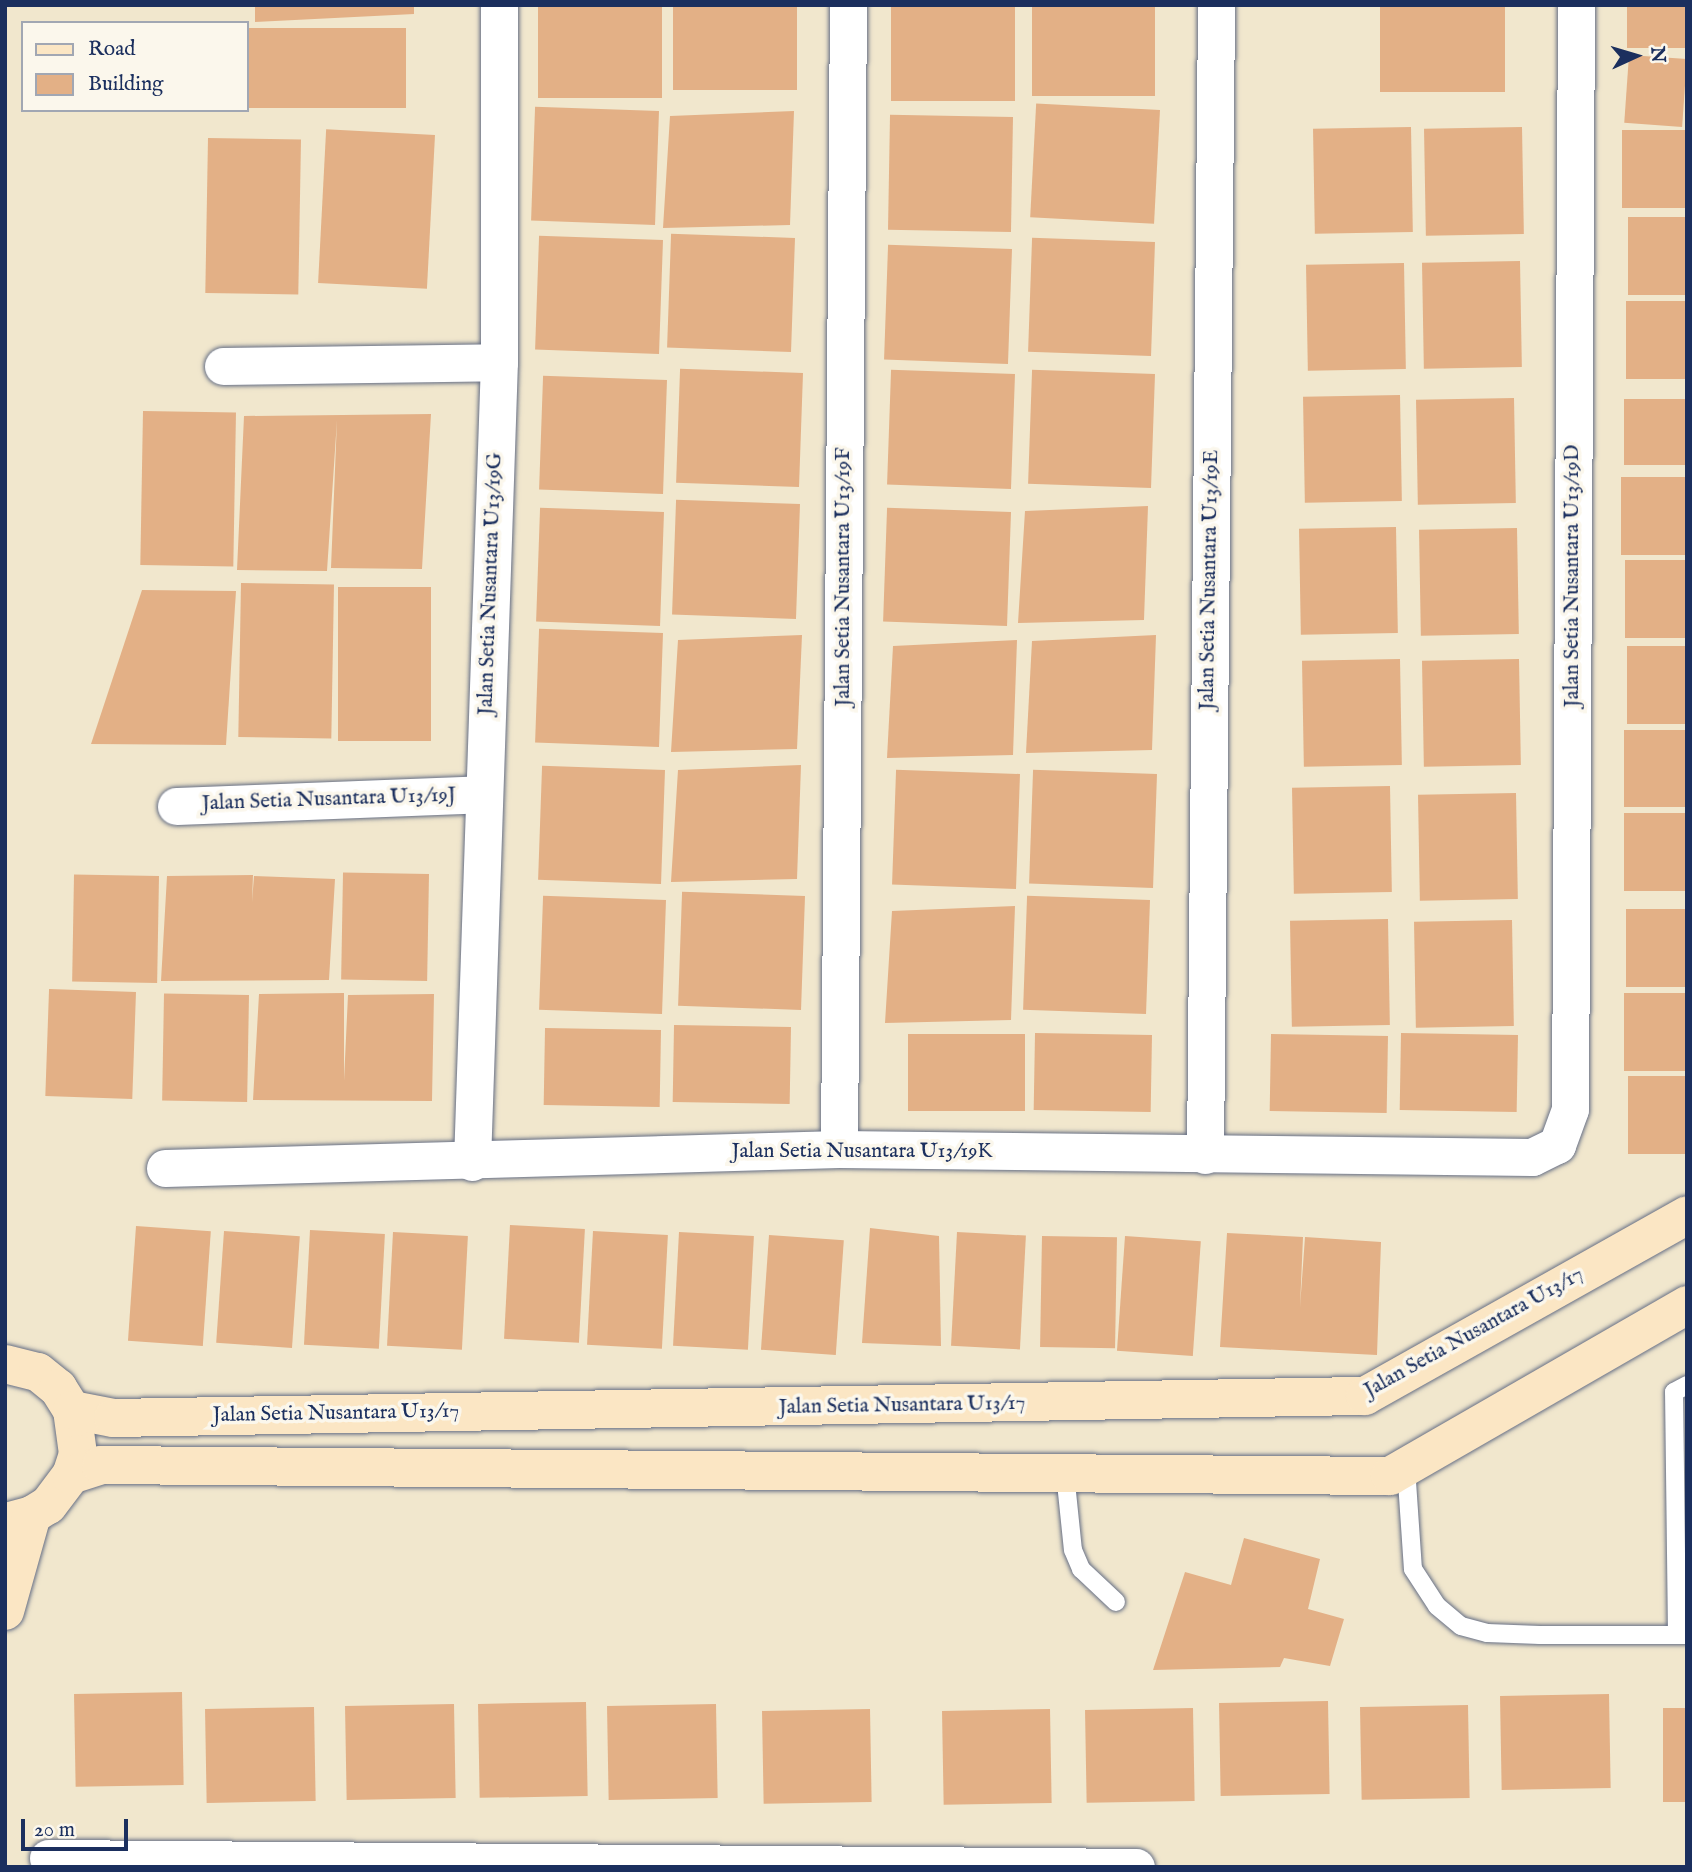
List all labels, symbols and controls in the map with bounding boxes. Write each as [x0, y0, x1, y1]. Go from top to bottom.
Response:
legend [21, 21, 248, 112]
north arrow [1601, 21, 1671, 91]
text: Road [88, 36, 135, 63]
text: N [1644, 45, 1669, 64]
text: Building [88, 71, 163, 98]
street label: Jalan Setia Nusantara U13/19D [1560, 445, 1586, 707]
street label: Jalan Setia Nusantara U13/19F [831, 447, 857, 707]
street label: Jalan Setia Nusantara U13/19E [1195, 450, 1225, 710]
street label: Jalan Setia Nusantara U13/19G [474, 452, 508, 716]
street label: Jalan Setia Nusantara U13/19J [201, 783, 457, 817]
street label: Jalan Setia Nusantara U13/19K [731, 1139, 993, 1165]
street label: Jalan Setia Nusantara U13/17 [1360, 1262, 1588, 1404]
street label: Jalan Setia Nusantara U13/17 [779, 1391, 1025, 1421]
street label: Jalan Setia Nusantara U13/17 [213, 1399, 459, 1429]
scale bar [24, 1806, 131, 1850]
text: 20 m [34, 1817, 75, 1844]

